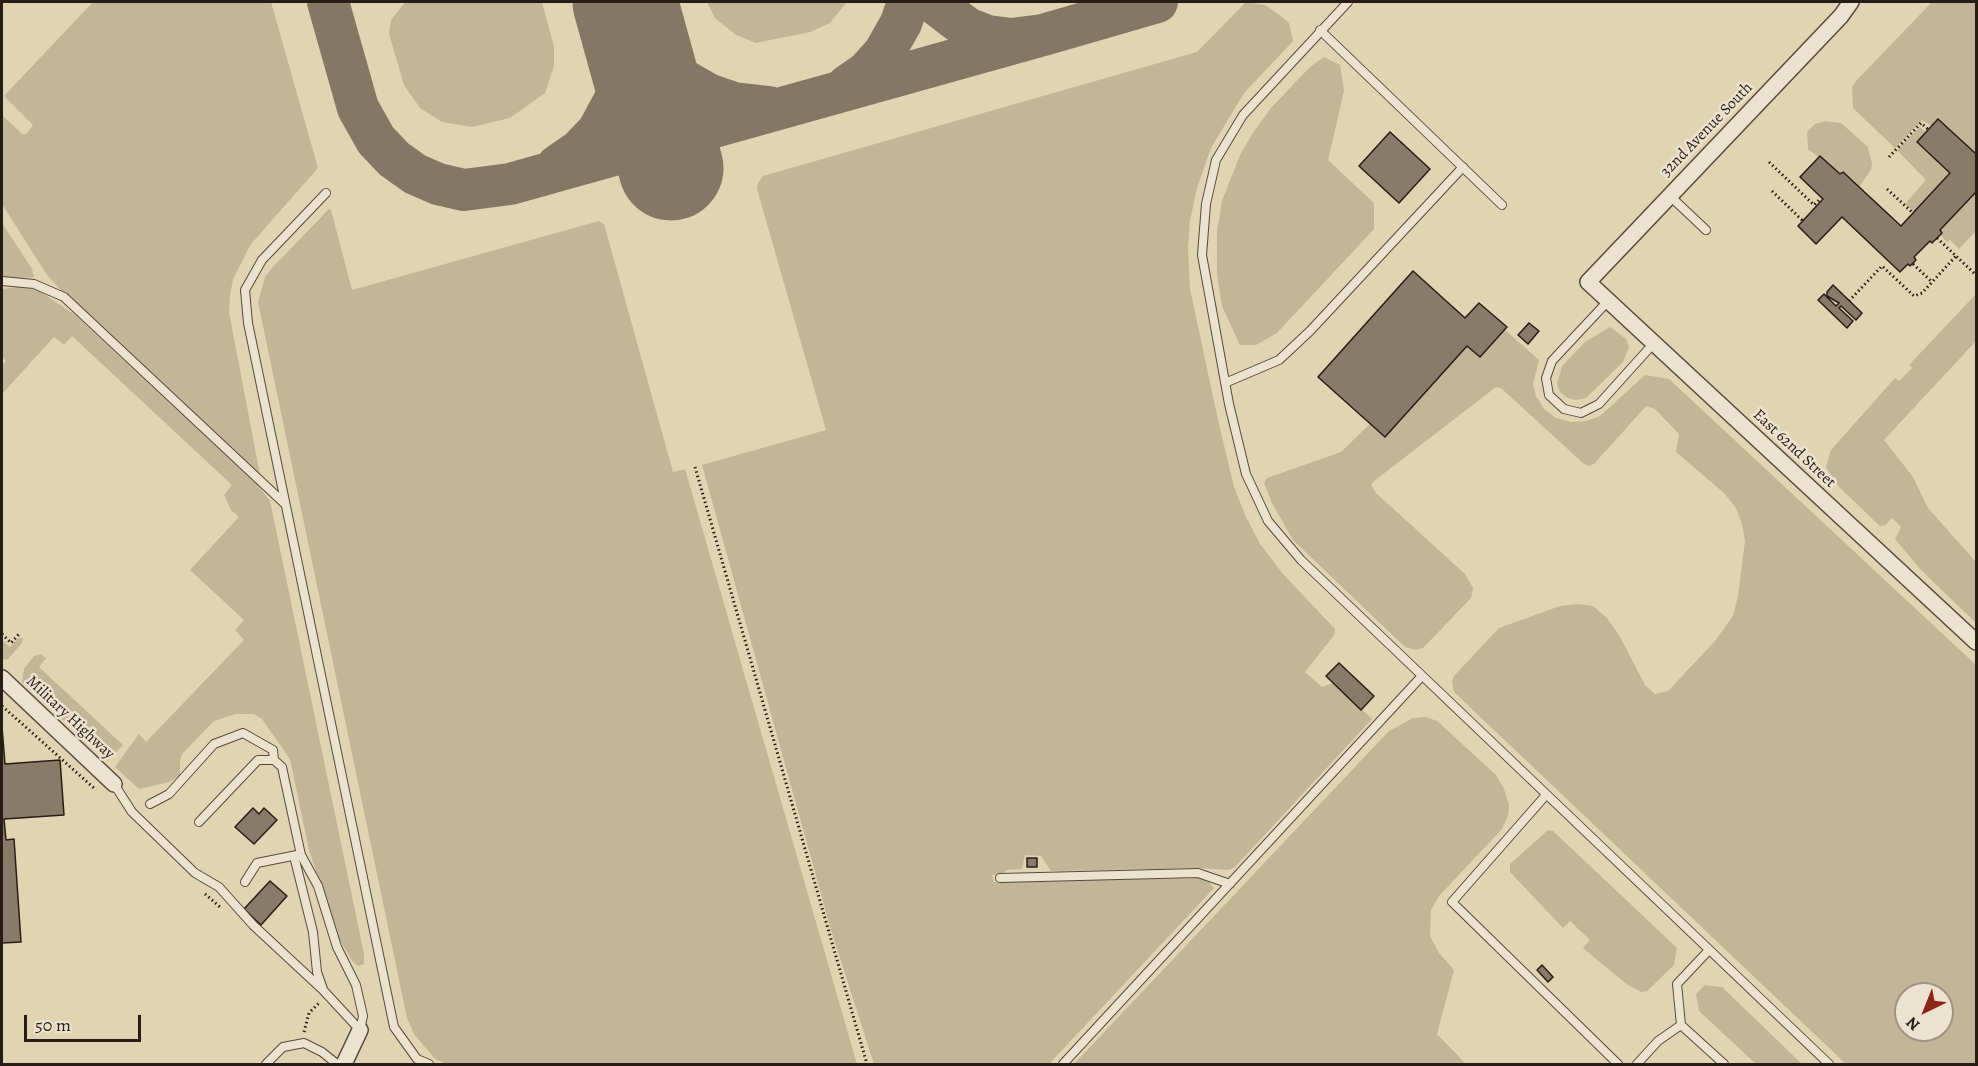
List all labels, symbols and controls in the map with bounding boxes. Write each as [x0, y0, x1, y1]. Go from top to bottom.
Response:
street label: 32nd Avenue South [1657, 79, 1757, 181]
street label: East 62nd Street [1749, 406, 1839, 492]
street label: Military Highway [22, 672, 118, 764]
north arrow [1894, 982, 1954, 1042]
scale bar [27, 1003, 144, 1041]
text: N [1901, 1012, 1925, 1036]
text: 50 m [35, 1013, 71, 1037]

